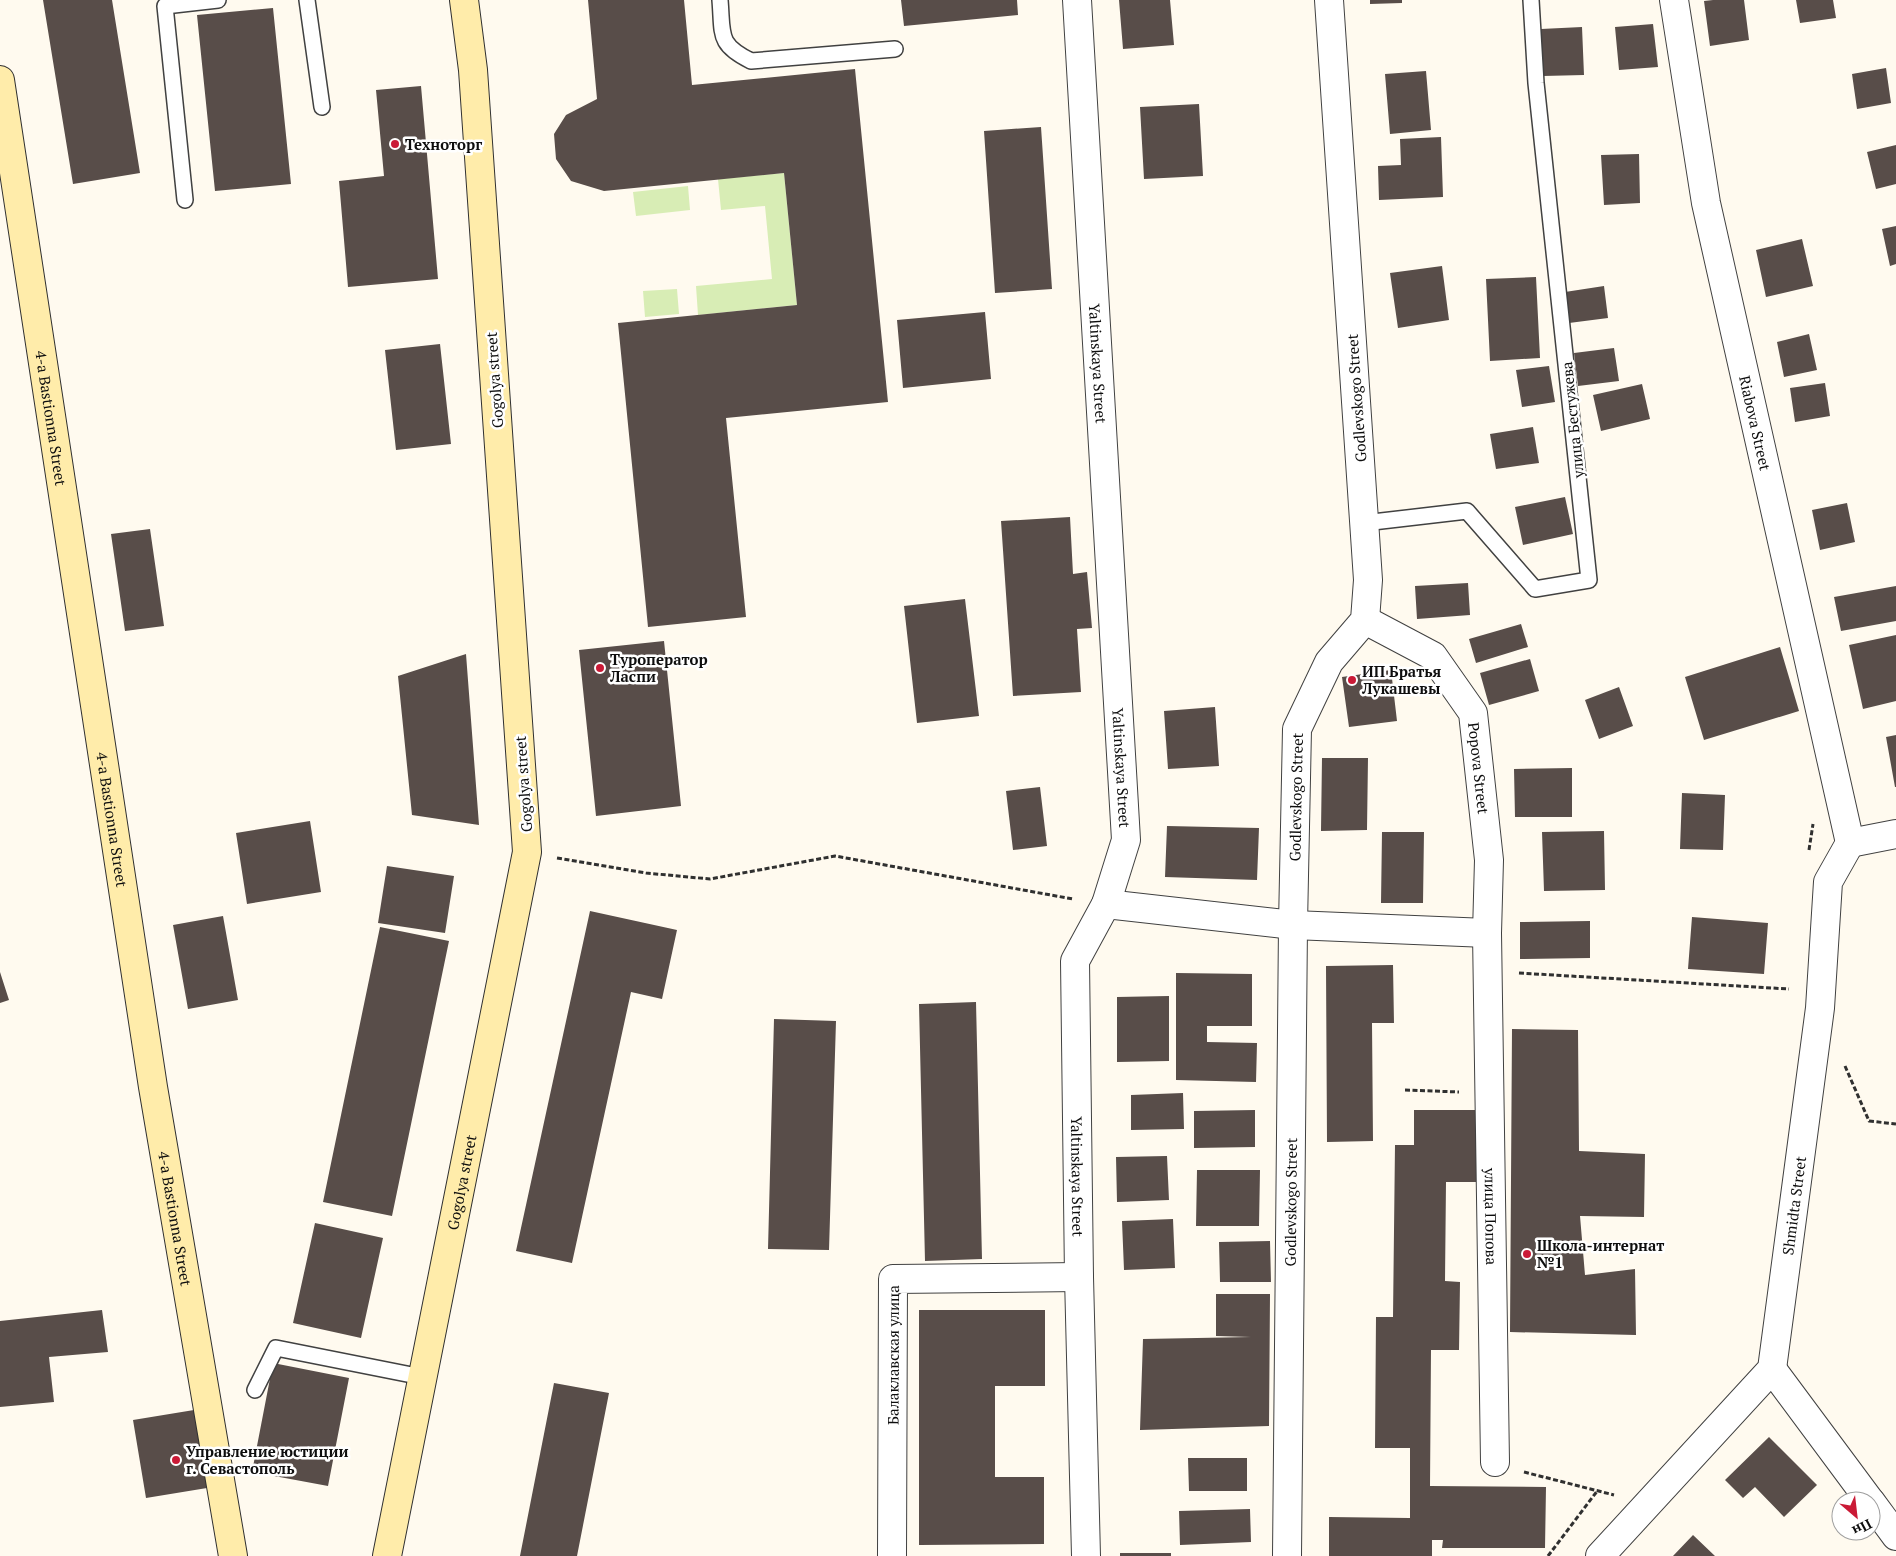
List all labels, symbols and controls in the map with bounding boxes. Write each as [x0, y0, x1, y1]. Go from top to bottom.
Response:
place label: Техноторг [405, 134, 482, 154]
marker: Техноторг [389, 138, 401, 150]
street label: Yaltinskaya Street [1085, 303, 1112, 424]
street label: Gogolya street [481, 331, 507, 429]
street label: Godlevskogo Street [1342, 333, 1370, 463]
street label: 4-a Bastionna Street [31, 349, 72, 487]
street label: улица Бестужева [1556, 360, 1588, 480]
street label: Riabova Street [1735, 374, 1776, 473]
place label: Туроператор Ласпи [609, 649, 708, 686]
place label: ИП Братья Лукашевы [1361, 661, 1441, 698]
marker: Туроператор Ласпи [594, 662, 606, 674]
marker: ИП Братья Лукашевы [1346, 674, 1358, 686]
street label: Yaltinskaya Street [1108, 707, 1135, 829]
street label: Popova Street [1464, 721, 1494, 815]
street label: Godlevskogo Street [1284, 732, 1307, 862]
street label: Gogolya street [510, 735, 536, 833]
street label: 4-a Bastionna Street [92, 751, 133, 889]
street label: Yaltinskaya Street [1067, 1116, 1088, 1237]
street label: Gogolya street [442, 1133, 481, 1232]
street label: Godlevskogo Street [1280, 1137, 1301, 1266]
street label: 4-a Bastionna Street [154, 1150, 197, 1288]
street label: Shmidta Street [1777, 1154, 1810, 1256]
street label: улица Попова [1481, 1167, 1502, 1266]
place label: Школа-интернат №1 [1537, 1235, 1664, 1272]
marker: Школа-интернат №1 [1521, 1248, 1533, 1260]
street label: Балаклавская улица [882, 1285, 903, 1425]
place label: Управление юстиции г. Севастополь [186, 1441, 348, 1478]
marker: Управление юстиции г. Севастополь [170, 1454, 182, 1466]
north arrow [1831, 1491, 1881, 1541]
text: Пн [1849, 1515, 1876, 1541]

